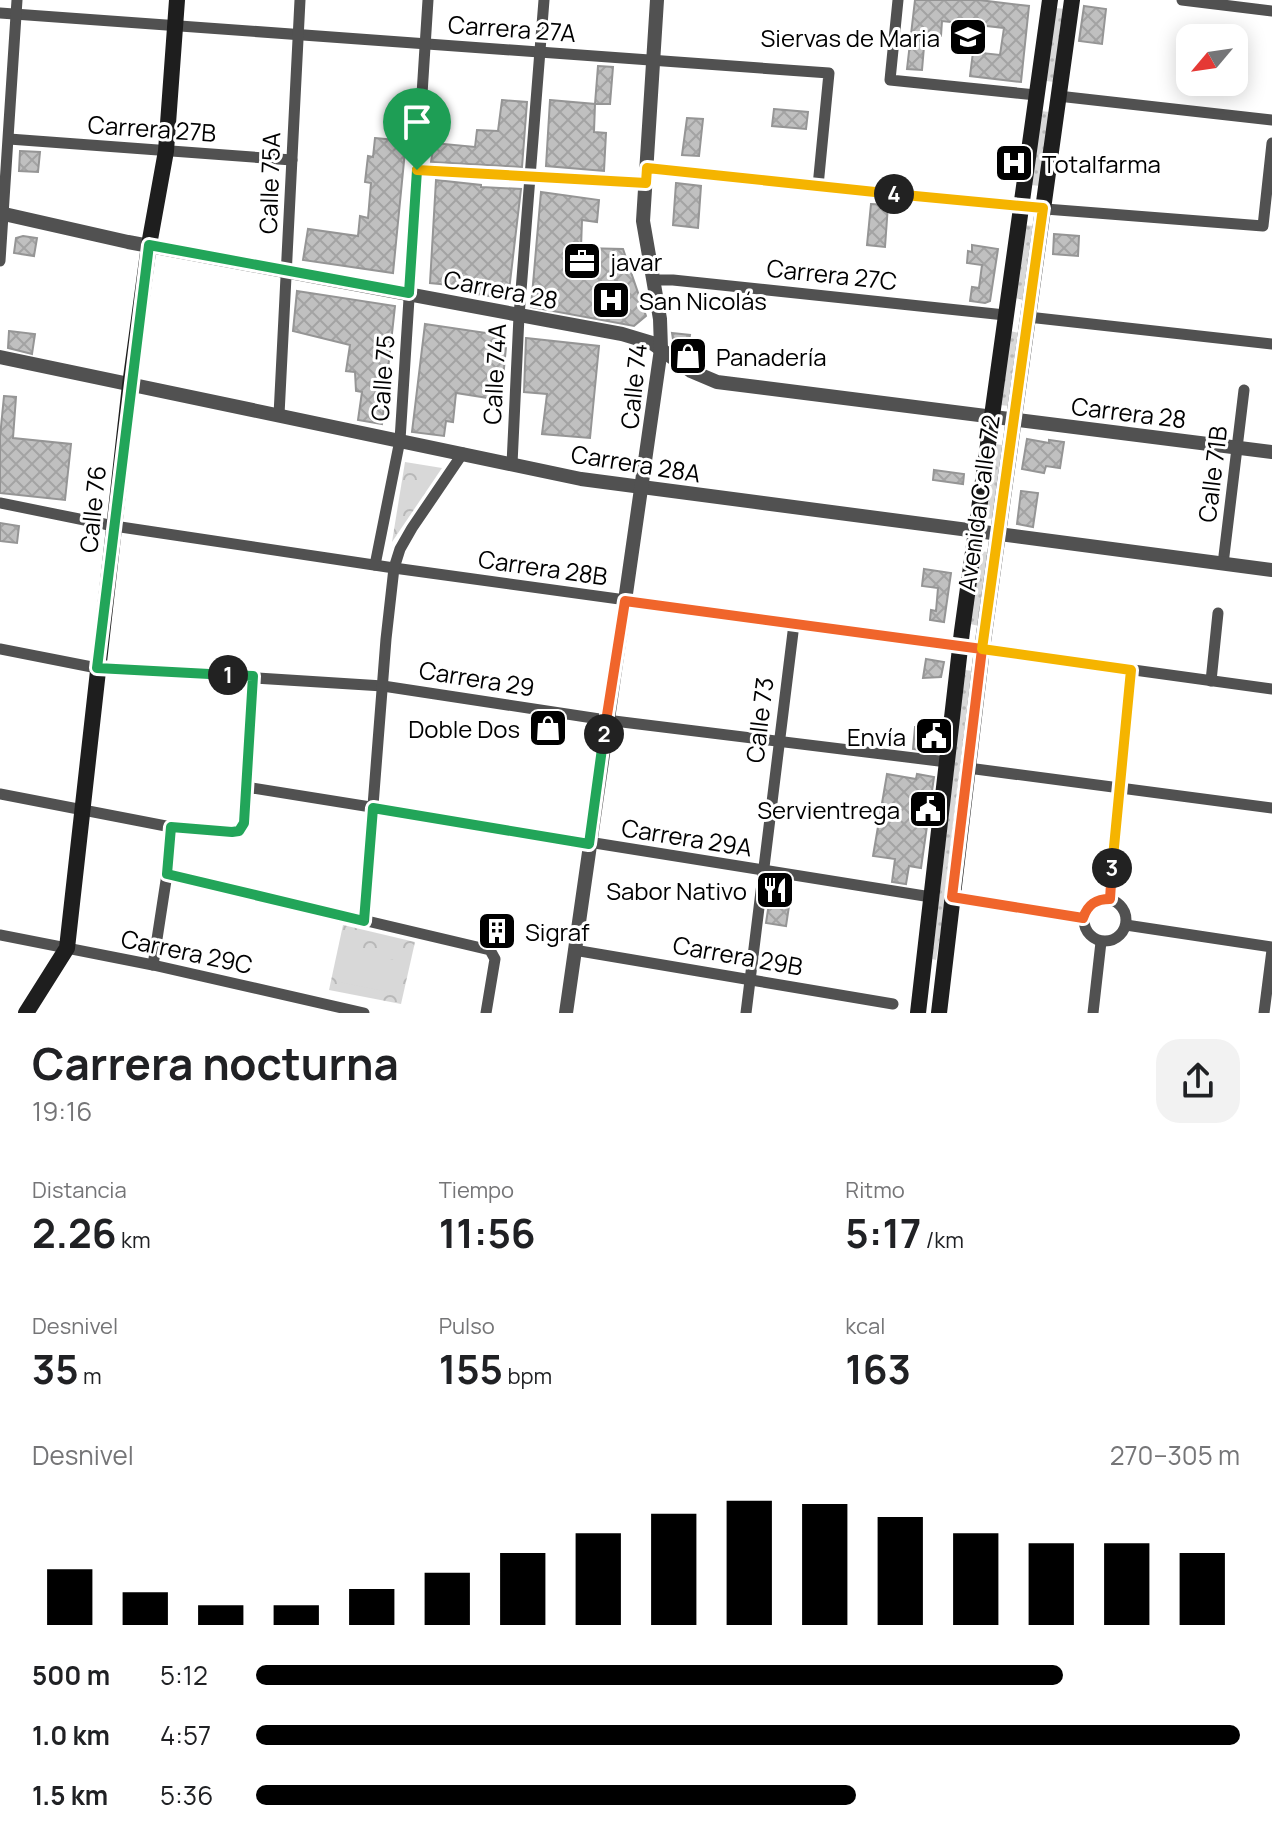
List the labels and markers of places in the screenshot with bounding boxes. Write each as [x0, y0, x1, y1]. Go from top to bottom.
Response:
school or university icon: Siervas de Maria [947, 16, 989, 58]
place label: Siervas de Maria [761, 21, 940, 54]
pin [383, 88, 451, 170]
hospital icon: Totalfarma [993, 142, 1035, 184]
place label: Totalfarma [1042, 147, 1161, 180]
pin: 4 [874, 174, 914, 214]
office icon: javar [561, 240, 603, 282]
place label: javar [609, 245, 663, 278]
hospital icon: San Nicolás [590, 279, 632, 321]
place label: San Nicolás [639, 284, 767, 317]
shop icon: Panadería [667, 335, 709, 377]
place label: Panadería [716, 340, 827, 373]
pin: 1 [208, 655, 248, 695]
shop icon: Doble Dos [527, 707, 569, 749]
place label: Doble Dos [408, 712, 520, 745]
pin: 2 [584, 714, 624, 754]
public building icon: Envía [913, 715, 955, 757]
place label: Envía [847, 720, 906, 753]
public building icon: Servientrega [907, 788, 949, 830]
place label: Servientrega [757, 793, 900, 826]
pin: 3 [1092, 848, 1132, 888]
restaurant icon: Sabor Nativo [754, 869, 796, 911]
place label: Sabor Nativo [606, 874, 747, 907]
building icon: Sigraf [476, 910, 518, 952]
place label: Sigraf [525, 915, 590, 948]

